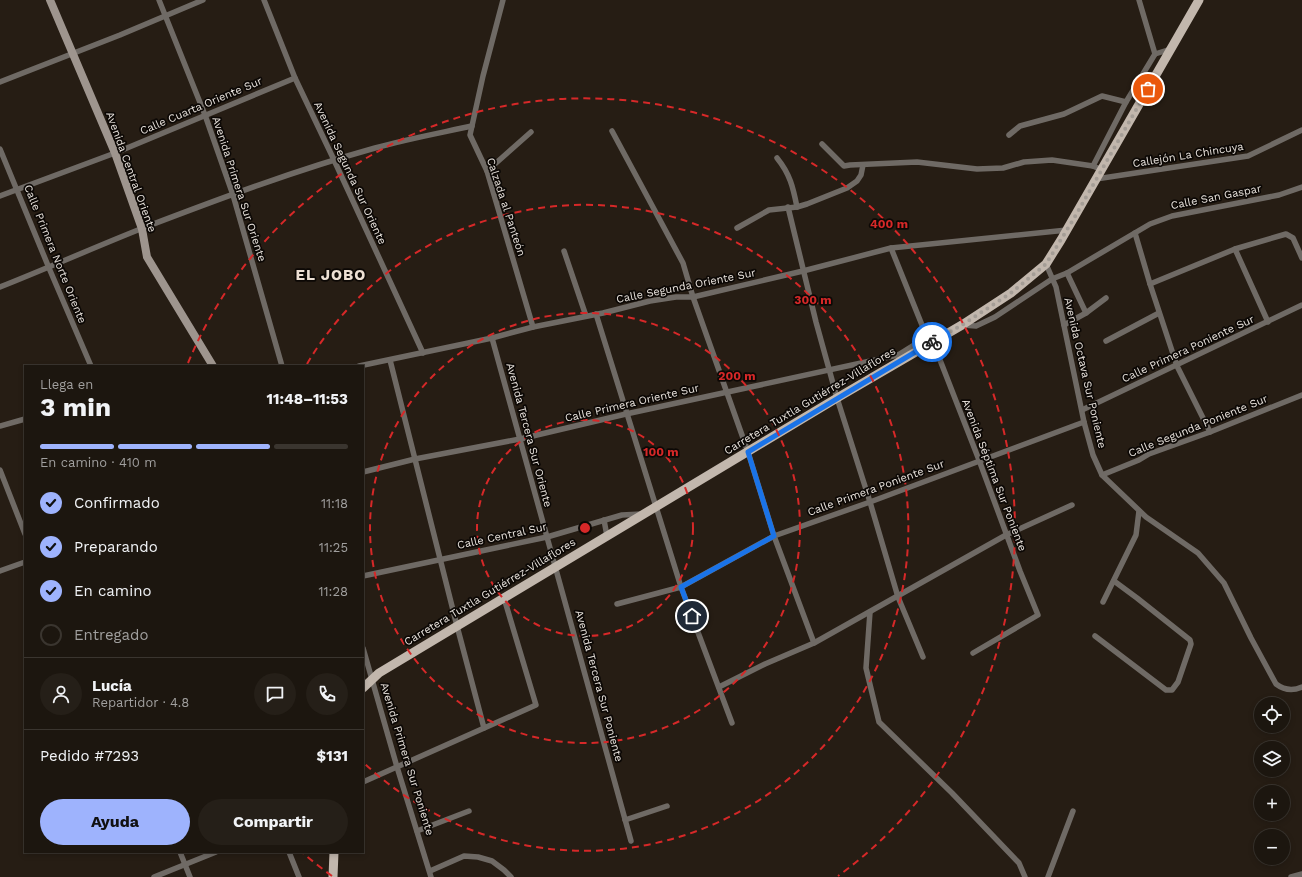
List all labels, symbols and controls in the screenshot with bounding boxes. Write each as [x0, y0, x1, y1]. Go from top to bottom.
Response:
pin [1131, 72, 1165, 106]
street label: Calle Cuarta Oriente Sur [138, 74, 264, 138]
icon: bag [1137, 78, 1159, 100]
street label: Avenida Segunda Sur Oriente [311, 99, 389, 247]
street label: Avenida Central Oriente [103, 110, 159, 234]
street label: Avenida Primera Sur Oriente [209, 115, 269, 263]
street label: Callejón La Chincuya [1132, 140, 1244, 170]
street label: Calzada al Panteón [484, 156, 528, 258]
street label: Calle San Gaspar [1170, 182, 1263, 212]
street label: Calle Primera Norte Oriente [21, 183, 89, 325]
text: 400 m [870, 217, 908, 231]
district label: EL JOBO [296, 266, 366, 284]
street label: Calle Segunda Oriente Sur [615, 266, 757, 306]
text: 300 m [794, 293, 832, 307]
street label: Avenida Octava Sur Poniente [1061, 296, 1109, 450]
street label: Calle Primera Poniente Sur [1120, 312, 1257, 385]
courier [912, 322, 952, 362]
icon: bike [921, 331, 943, 353]
street label: Carretera Tuxtla Gutiérrez-Villaflores [722, 344, 898, 457]
street label: Avenida Tercera Sur Oriente [503, 361, 555, 509]
text: 200 m [718, 369, 756, 383]
text: Llega en [40, 377, 93, 392]
street label: Calle Primera Oriente Sur [564, 381, 701, 425]
text: 11:48–11:53 [267, 390, 348, 408]
text: 3 min [40, 392, 111, 422]
street label: Calle Segunda Poniente Sur [1126, 392, 1270, 460]
street label: Avenida Séptima Sur Poniente [959, 397, 1029, 553]
text: 100 m [643, 445, 679, 459]
text: En camino · 410 m [40, 455, 157, 470]
street label: Calle Primera Poniente Sur [806, 457, 947, 519]
icon: check [40, 492, 62, 514]
text: Confirmado [74, 494, 160, 512]
text: 11:18 [321, 496, 348, 511]
street label: Calle Central Sur [456, 520, 549, 552]
centre of rings [578, 521, 592, 535]
street label: Carretera Tuxtla Gutiérrez-Villaflores [402, 535, 578, 648]
icon: check [40, 536, 62, 558]
text: Preparando [74, 538, 158, 556]
text: 11:25 [319, 540, 348, 555]
icon: check [40, 580, 62, 602]
text: En camino [74, 582, 151, 600]
text: 11:28 [318, 584, 348, 599]
pin [675, 599, 709, 633]
icon: home [681, 605, 703, 627]
street label: Avenida Tercera Sur Poniente [572, 609, 626, 763]
text: Entregado [74, 626, 148, 644]
button: person [40, 673, 82, 715]
button: chat [254, 673, 296, 715]
button: phone [306, 673, 348, 715]
text: Lucía [92, 677, 132, 695]
street label: Avenida Primera Sur Poniente [378, 681, 436, 837]
text: Repartidor · 4.8 [92, 695, 189, 710]
map controls [1254, 697, 1290, 865]
button: locate [1254, 697, 1290, 733]
button: layers [1254, 741, 1290, 777]
text: Pedido #7293 [40, 747, 139, 765]
text: $131 [317, 747, 348, 765]
button: + [1254, 785, 1290, 821]
button: Ayuda [40, 799, 190, 845]
button: Compartir [198, 799, 348, 845]
button: − [1254, 829, 1290, 865]

